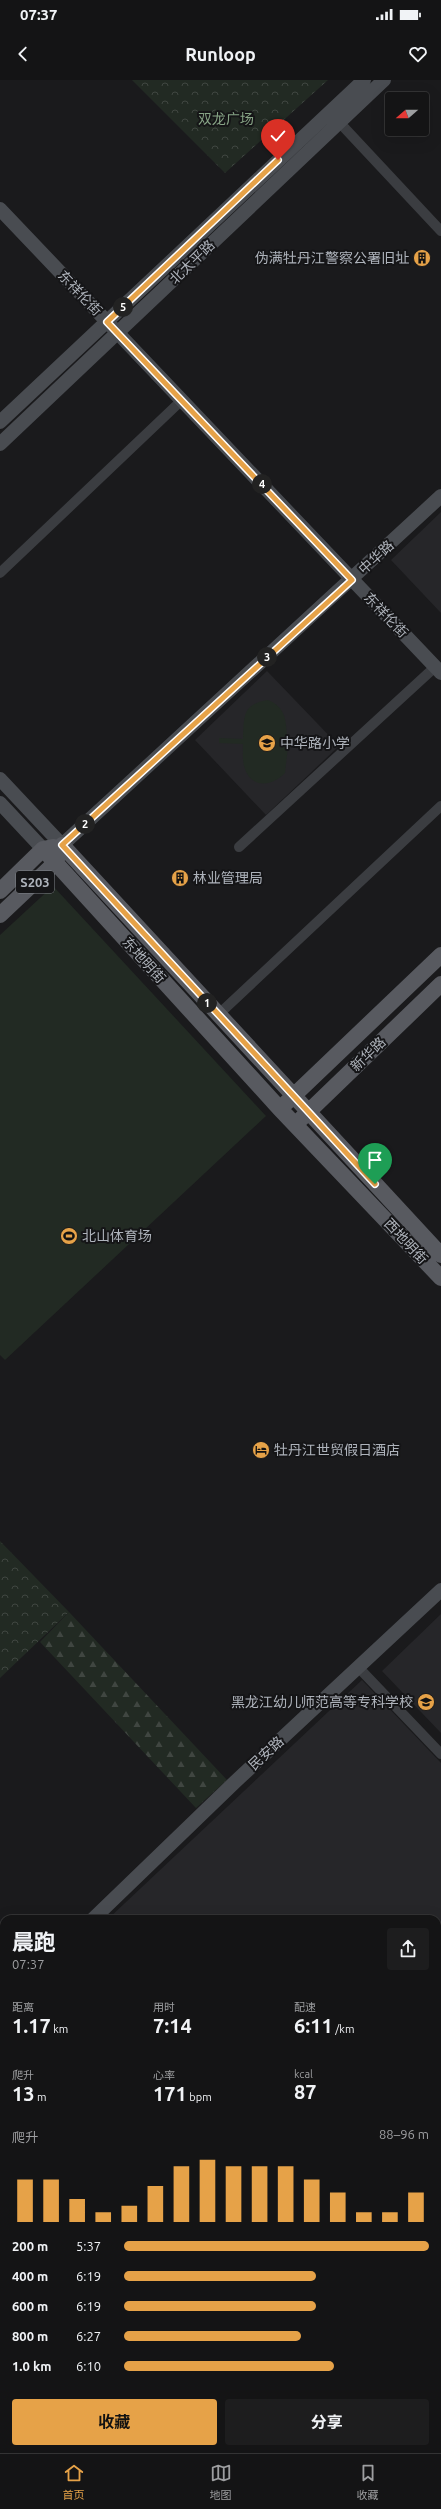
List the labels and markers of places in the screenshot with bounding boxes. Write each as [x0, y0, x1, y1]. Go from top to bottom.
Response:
pin [261, 119, 295, 160]
building icon: 伪满牡丹江警察公署旧址 [412, 248, 432, 268]
place label: 伪满牡丹江警察公署旧址 [255, 250, 409, 266]
pin: 5 [113, 297, 133, 317]
pin: 4 [252, 474, 272, 494]
pin: 3 [257, 647, 277, 667]
school or university icon: 中华路小学 [257, 733, 277, 753]
place label: 中华路小学 [280, 735, 350, 751]
pin: 2 [75, 814, 95, 834]
building icon: 林业管理局 [170, 868, 190, 888]
place label: 林业管理局 [193, 870, 263, 886]
pin: 1 [197, 993, 217, 1013]
pin [358, 1143, 392, 1184]
sports icon: 北山体育场 [59, 1226, 79, 1246]
place label: 北山体育场 [82, 1228, 152, 1244]
hotel icon: 牡丹江世贸假日酒店 [251, 1440, 271, 1460]
place label: 牡丹江世贸假日酒店 [274, 1442, 400, 1458]
school or university icon: 黑龙江幼儿师范高等专科学校 [416, 1692, 436, 1712]
place label: 黑龙江幼儿师范高等专科学校 [231, 1694, 413, 1710]

